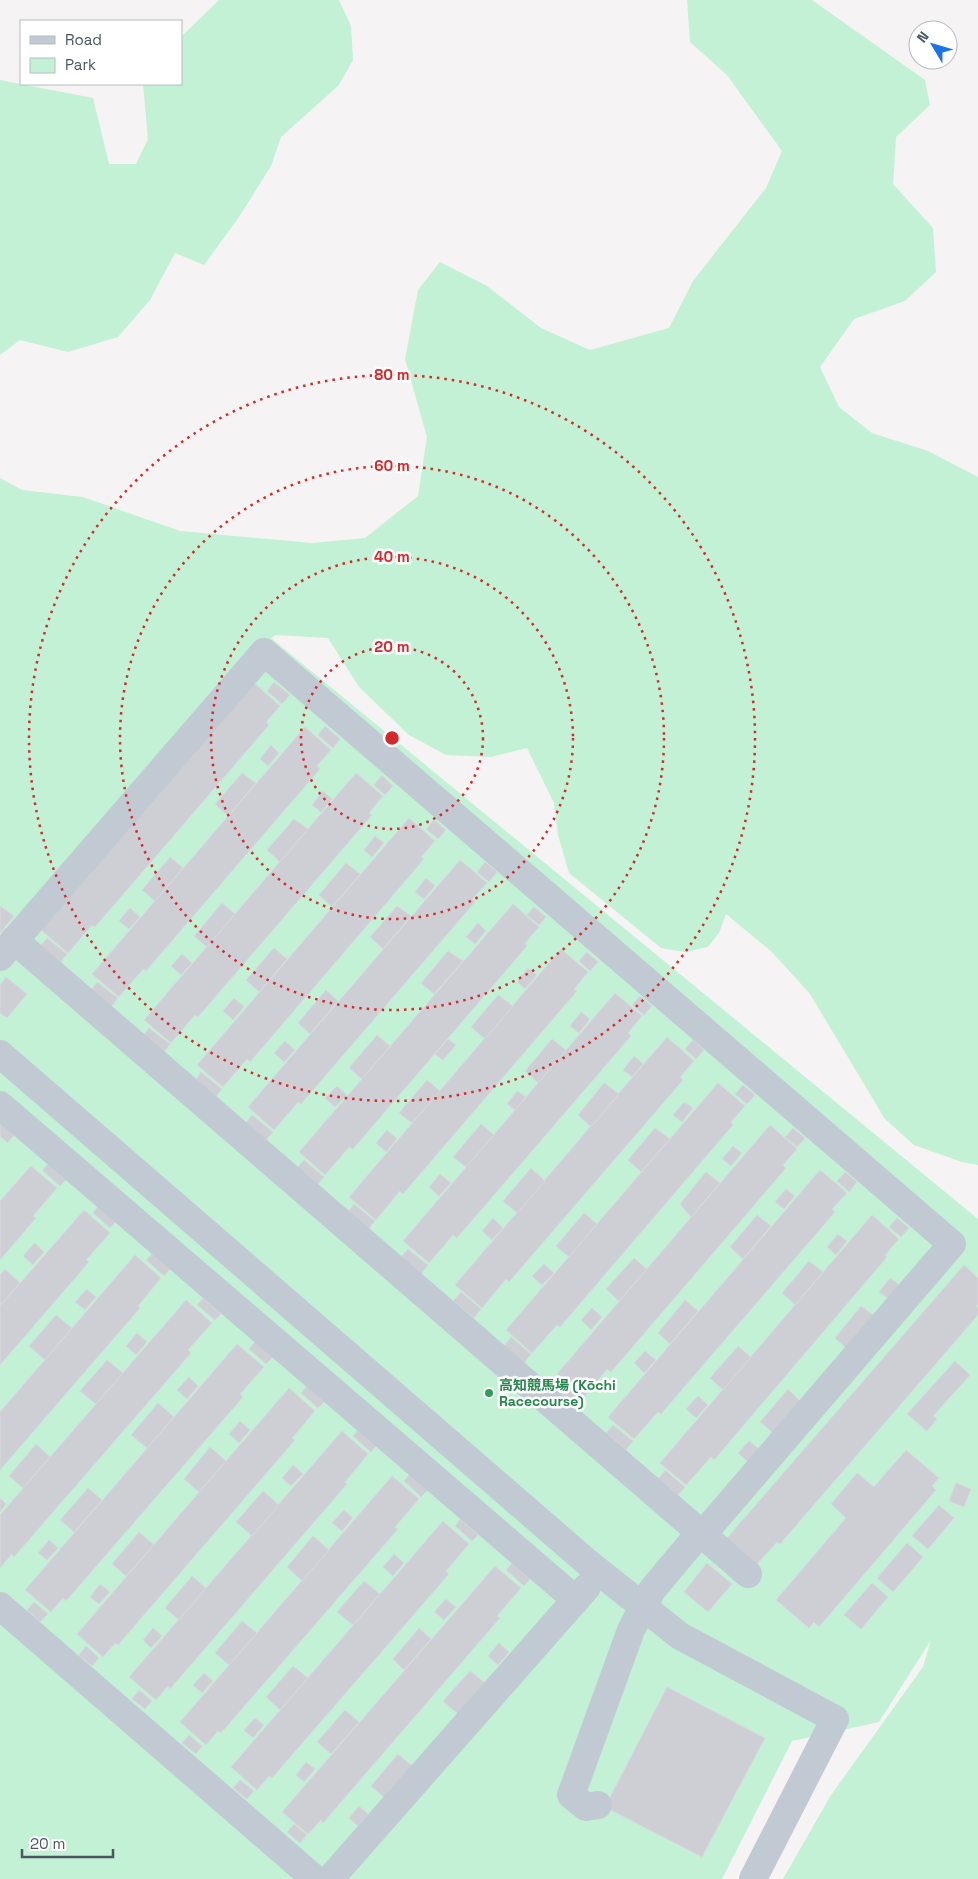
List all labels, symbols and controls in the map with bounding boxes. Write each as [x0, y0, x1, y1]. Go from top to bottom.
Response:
legend [20, 20, 182, 85]
north arrow [908, 20, 958, 70]
text: N [913, 28, 933, 46]
text: Road [65, 30, 102, 49]
text: Park [65, 55, 96, 74]
text: 80 m [374, 365, 410, 384]
text: 60 m [374, 456, 410, 475]
text: 40 m [374, 547, 410, 566]
text: 20 m [374, 637, 410, 656]
centre of rings [383, 729, 401, 747]
place label: 高知競馬場 (Kōchi Racecourse) [499, 1376, 616, 1410]
marker: 高知競馬場 (Kōchi Racecourse) [483, 1387, 495, 1399]
scale bar [22, 1826, 114, 1858]
text: 20 m [30, 1834, 65, 1853]

